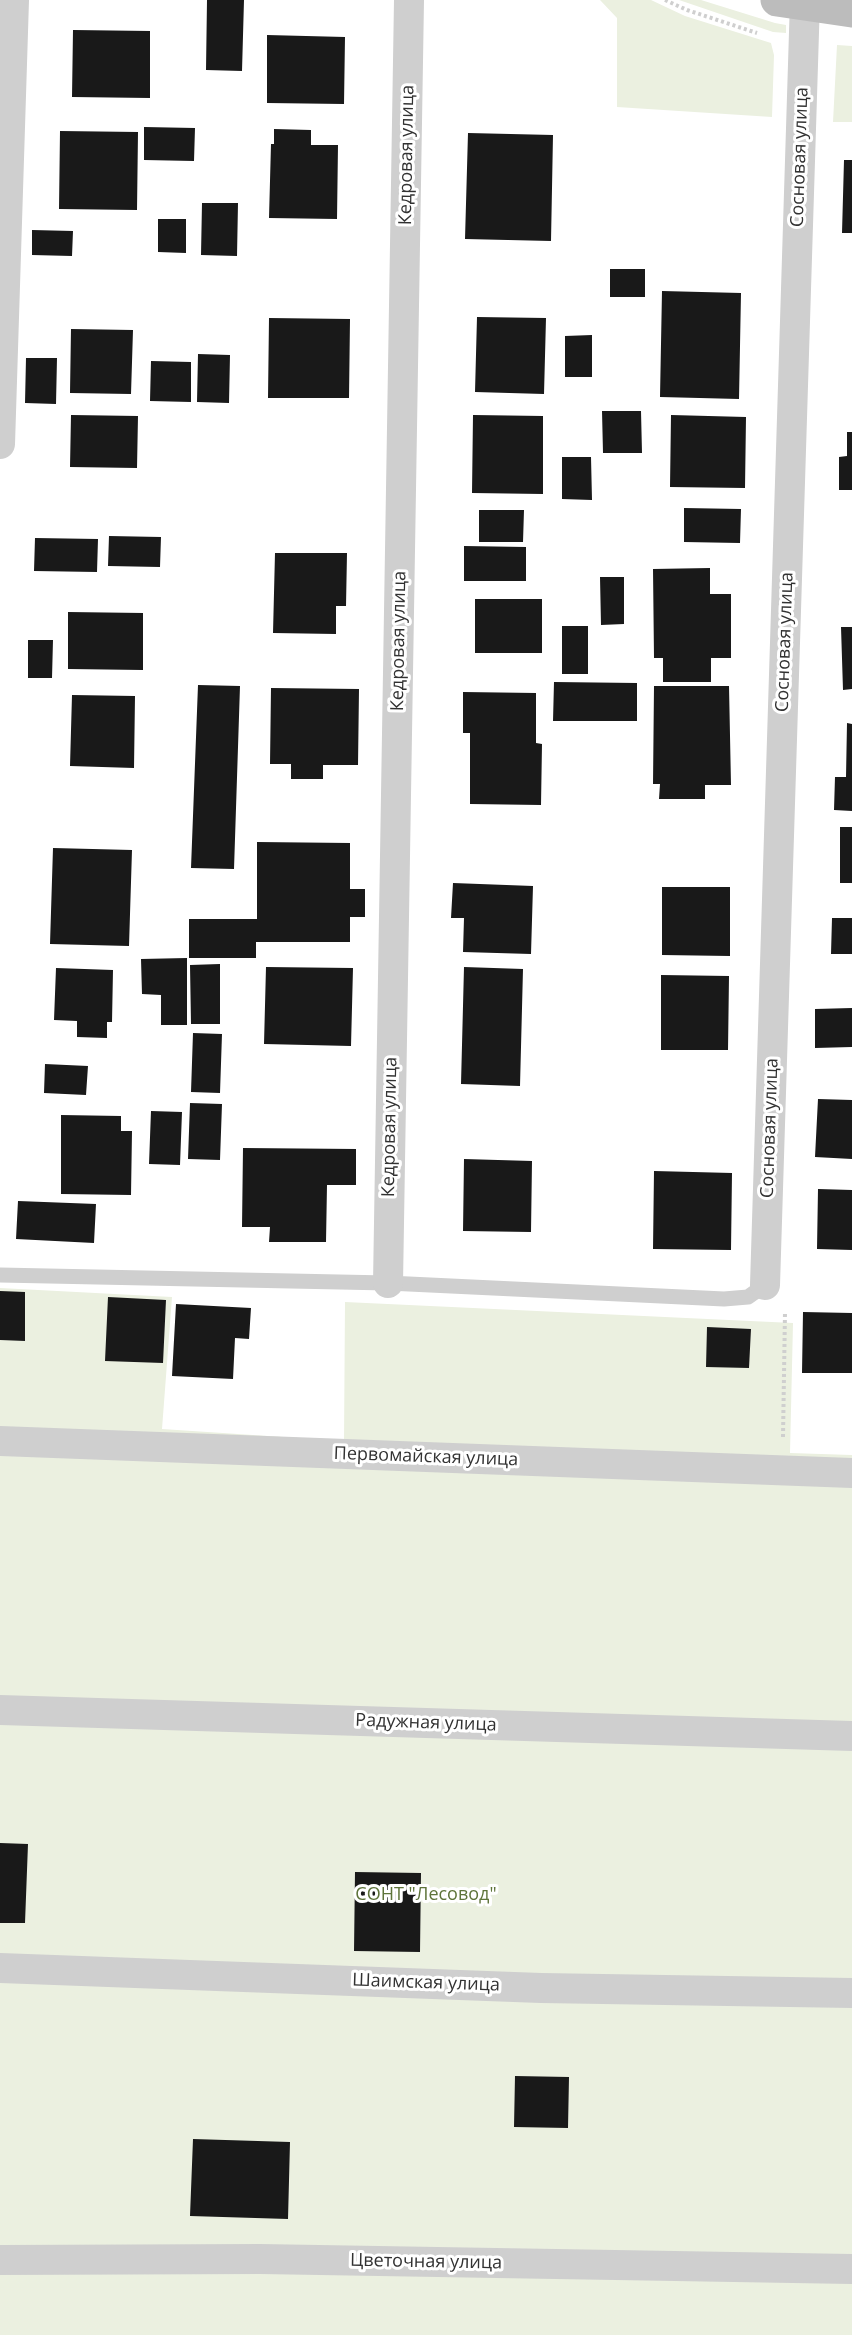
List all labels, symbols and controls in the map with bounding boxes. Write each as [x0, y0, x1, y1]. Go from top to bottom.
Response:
street label: Кедровая улица [395, 85, 419, 225]
street label: Сосновая улица [787, 87, 813, 227]
street label: Кедровая улица [387, 571, 411, 711]
street label: Сосновая улица [772, 572, 798, 712]
street label: Кедровая улица [378, 1057, 402, 1197]
street label: Сосновая улица [757, 1058, 783, 1198]
street label: Первомайская улица [333, 1443, 519, 1471]
street label: Радужная улица [355, 1710, 497, 1736]
park label: СОНТ "Лесовод" [355, 1884, 497, 1906]
street label: Шаимская улица [352, 1970, 500, 1996]
street label: Цветочная улица [350, 2250, 502, 2274]

